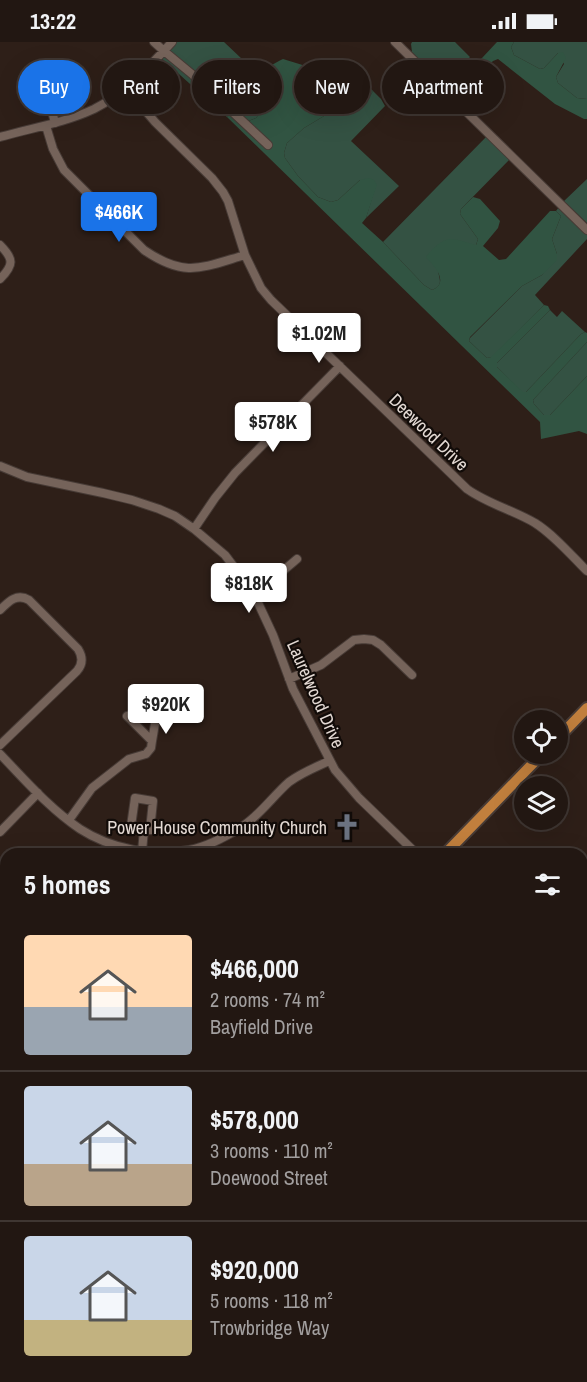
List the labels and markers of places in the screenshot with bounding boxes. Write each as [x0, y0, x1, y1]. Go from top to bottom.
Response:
pin: $466K [77, 192, 161, 243]
pin: $1.02M [270, 313, 368, 364]
pin: $578K [231, 402, 315, 453]
pin: $818K [207, 563, 291, 614]
pin: $920K [124, 684, 208, 735]
church icon: Power House Community Church [332, 812, 362, 842]
place label: Power House Community Church [107, 815, 327, 840]

